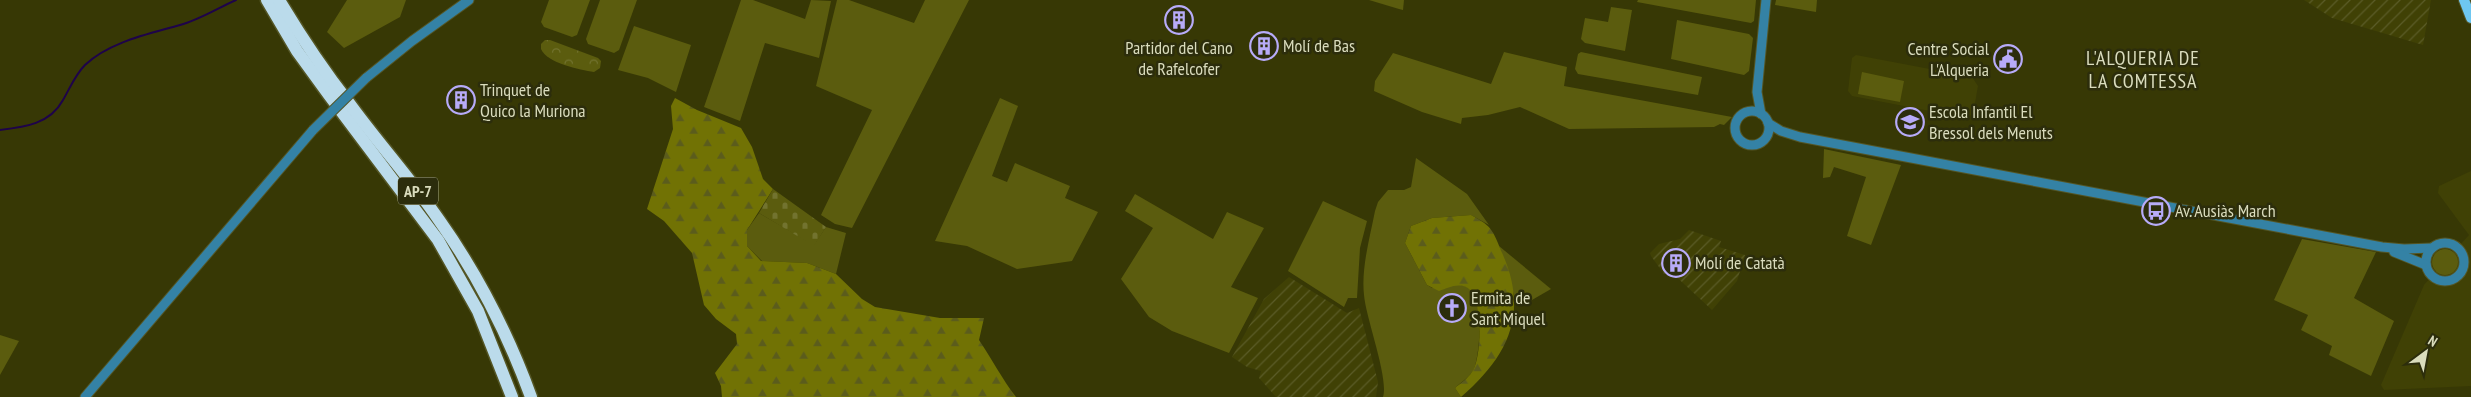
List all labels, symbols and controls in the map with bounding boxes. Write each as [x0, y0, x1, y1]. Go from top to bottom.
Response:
building icon: Partidor del Cano de Rafelcofer [1164, 5, 1194, 35]
building icon: Molí de Bas [1249, 31, 1279, 61]
place label: Molí de Bas [1283, 34, 1355, 57]
place label: Partidor del Cano de Rafelcofer [1125, 36, 1233, 80]
place label: Centre Social L'Alqueria [1908, 37, 1990, 81]
public building icon: Centre Social L'Alqueria [1993, 44, 2023, 74]
district label: L'ALQUERIA DE LA COMTESSA [2086, 45, 2200, 94]
place label: Trinquet de Quico la Muriona [480, 78, 586, 122]
building icon: Trinquet de Quico la Muriona [446, 85, 476, 115]
place label: Escola Infantil El Bressol dels Menuts [1929, 100, 2053, 144]
school or university icon: Escola Infantil El Bressol dels Menuts [1895, 107, 1925, 137]
road number: AP-7 [398, 178, 438, 205]
bus stop icon: Av. Ausiàs March [2141, 196, 2171, 226]
place label: Av. Ausiàs March [2175, 199, 2276, 222]
building icon: Molí de Catatà [1661, 248, 1691, 278]
place label: Molí de Catatà [1695, 251, 1785, 274]
place label: Ermita de Sant Miquel [1471, 286, 1546, 330]
church icon: Ermita de Sant Miquel [1437, 293, 1467, 323]
north arrow [2401, 327, 2451, 377]
text: N [2425, 331, 2441, 351]

